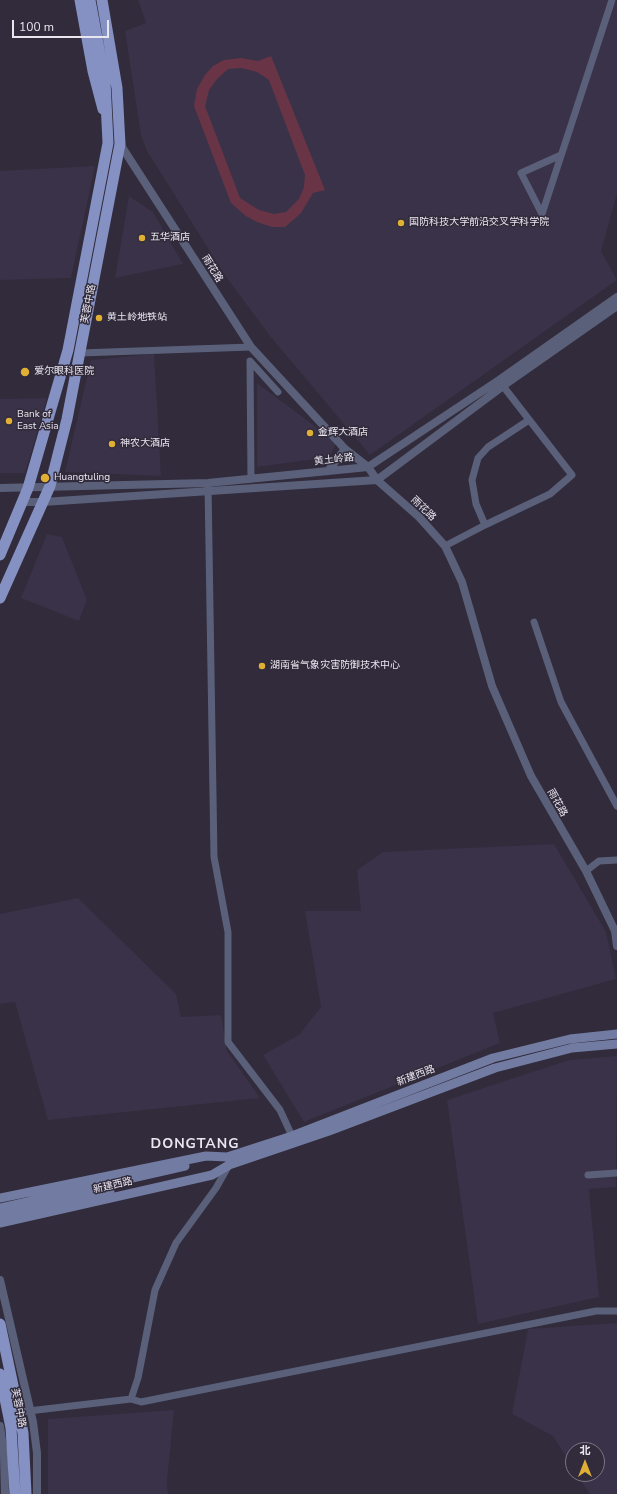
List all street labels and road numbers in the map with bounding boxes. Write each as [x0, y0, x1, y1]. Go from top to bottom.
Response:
street label: 雨花路 [199, 253, 225, 285]
street label: 芙蓉中路 [79, 283, 99, 325]
street label: 黄土岭路 [313, 452, 355, 468]
street label: 雨花路 [408, 494, 438, 524]
street label: 雨花路 [544, 787, 570, 819]
street label: 新建西路 [395, 1063, 437, 1089]
street label: 新建西路 [92, 1176, 134, 1196]
street label: 芙蓉中路 [8, 1387, 28, 1429]

